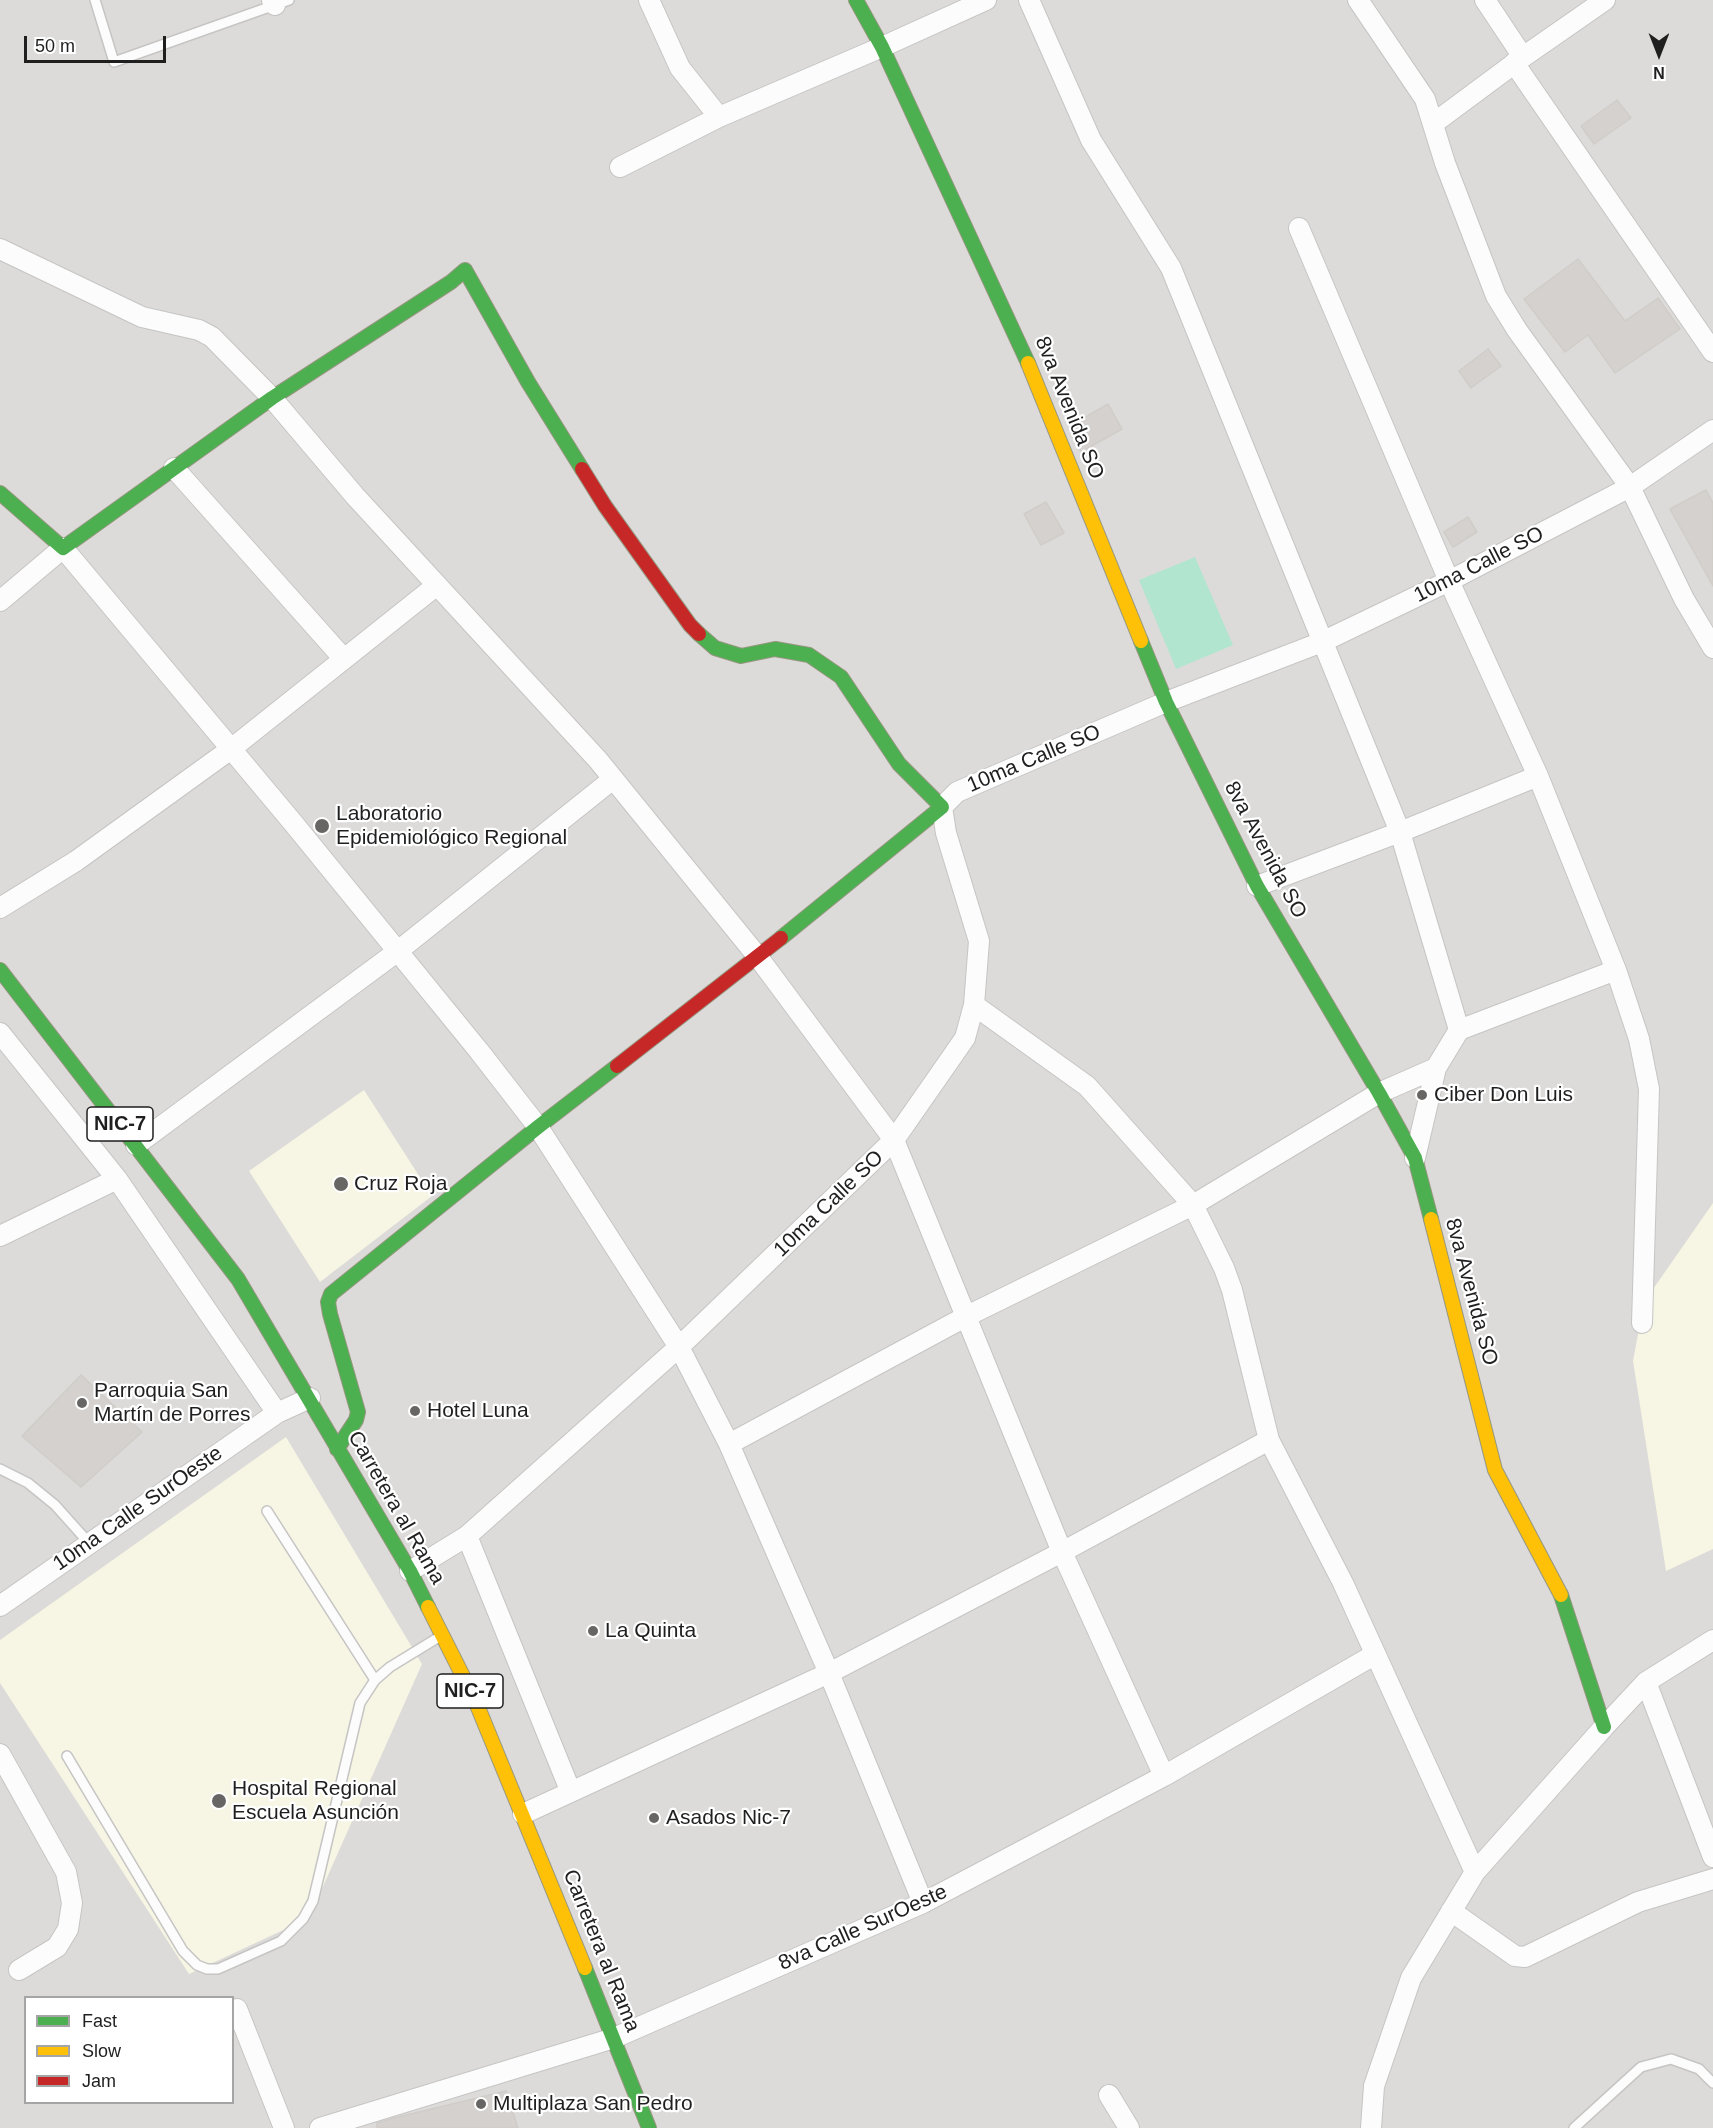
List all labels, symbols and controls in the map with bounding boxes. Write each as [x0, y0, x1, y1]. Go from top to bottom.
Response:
scale bar [27, 24, 170, 62]
north arrow [1629, 24, 1689, 84]
text: 50 m [35, 36, 75, 56]
text: N [1653, 64, 1665, 81]
street label: 8va Avenida SO [1029, 333, 1109, 483]
street label: 10ma Calle SO [1410, 521, 1548, 609]
street label: 10ma Calle SO [964, 720, 1104, 798]
street label: 8va Avenida SO [1218, 777, 1312, 923]
place label: Laboratorio Epidemiológico Regional [336, 801, 567, 851]
marker: Laboratorio Epidemiológico Regional [313, 817, 331, 835]
place label: Ciber Don Luis [1434, 1082, 1573, 1108]
marker: Ciber Don Luis [1415, 1088, 1429, 1102]
road number: NIC-7 [87, 1107, 153, 1141]
street label: 10ma Calle SO [769, 1145, 889, 1263]
place label: Cruz Roja [354, 1171, 447, 1197]
marker: Cruz Roja [332, 1175, 350, 1193]
street label: 8va Avenida SO [1439, 1216, 1503, 1368]
place label: Parroquia San Martín de Porres [94, 1378, 250, 1428]
marker: Parroquia San Martín de Porres [75, 1396, 89, 1410]
place label: Hotel Luna [427, 1398, 529, 1424]
marker: Hotel Luna [408, 1404, 422, 1418]
street label: Carretera al Rama [342, 1427, 450, 1589]
street label: 10ma Calle SurOeste [49, 1441, 227, 1577]
place label: La Quinta [605, 1618, 696, 1644]
marker: La Quinta [586, 1624, 600, 1638]
road number: NIC-7 [437, 1674, 503, 1708]
place label: Hospital Regional Escuela Asunción [232, 1776, 399, 1826]
marker: Hospital Regional Escuela Asunción [210, 1792, 228, 1810]
place label: Asados Nic-7 [666, 1805, 791, 1831]
marker: Asados Nic-7 [647, 1811, 661, 1825]
street label: Carretera al Rama [557, 1866, 645, 2036]
street label: 8va Calle SurOeste [775, 1879, 951, 1977]
legend [24, 1996, 234, 2104]
text: Fast [82, 2011, 117, 2031]
text: Slow [82, 2041, 121, 2061]
text: Jam [82, 2071, 116, 2091]
place label: Multiplaza San Pedro [493, 2091, 693, 2117]
marker: Multiplaza San Pedro [474, 2097, 488, 2111]

